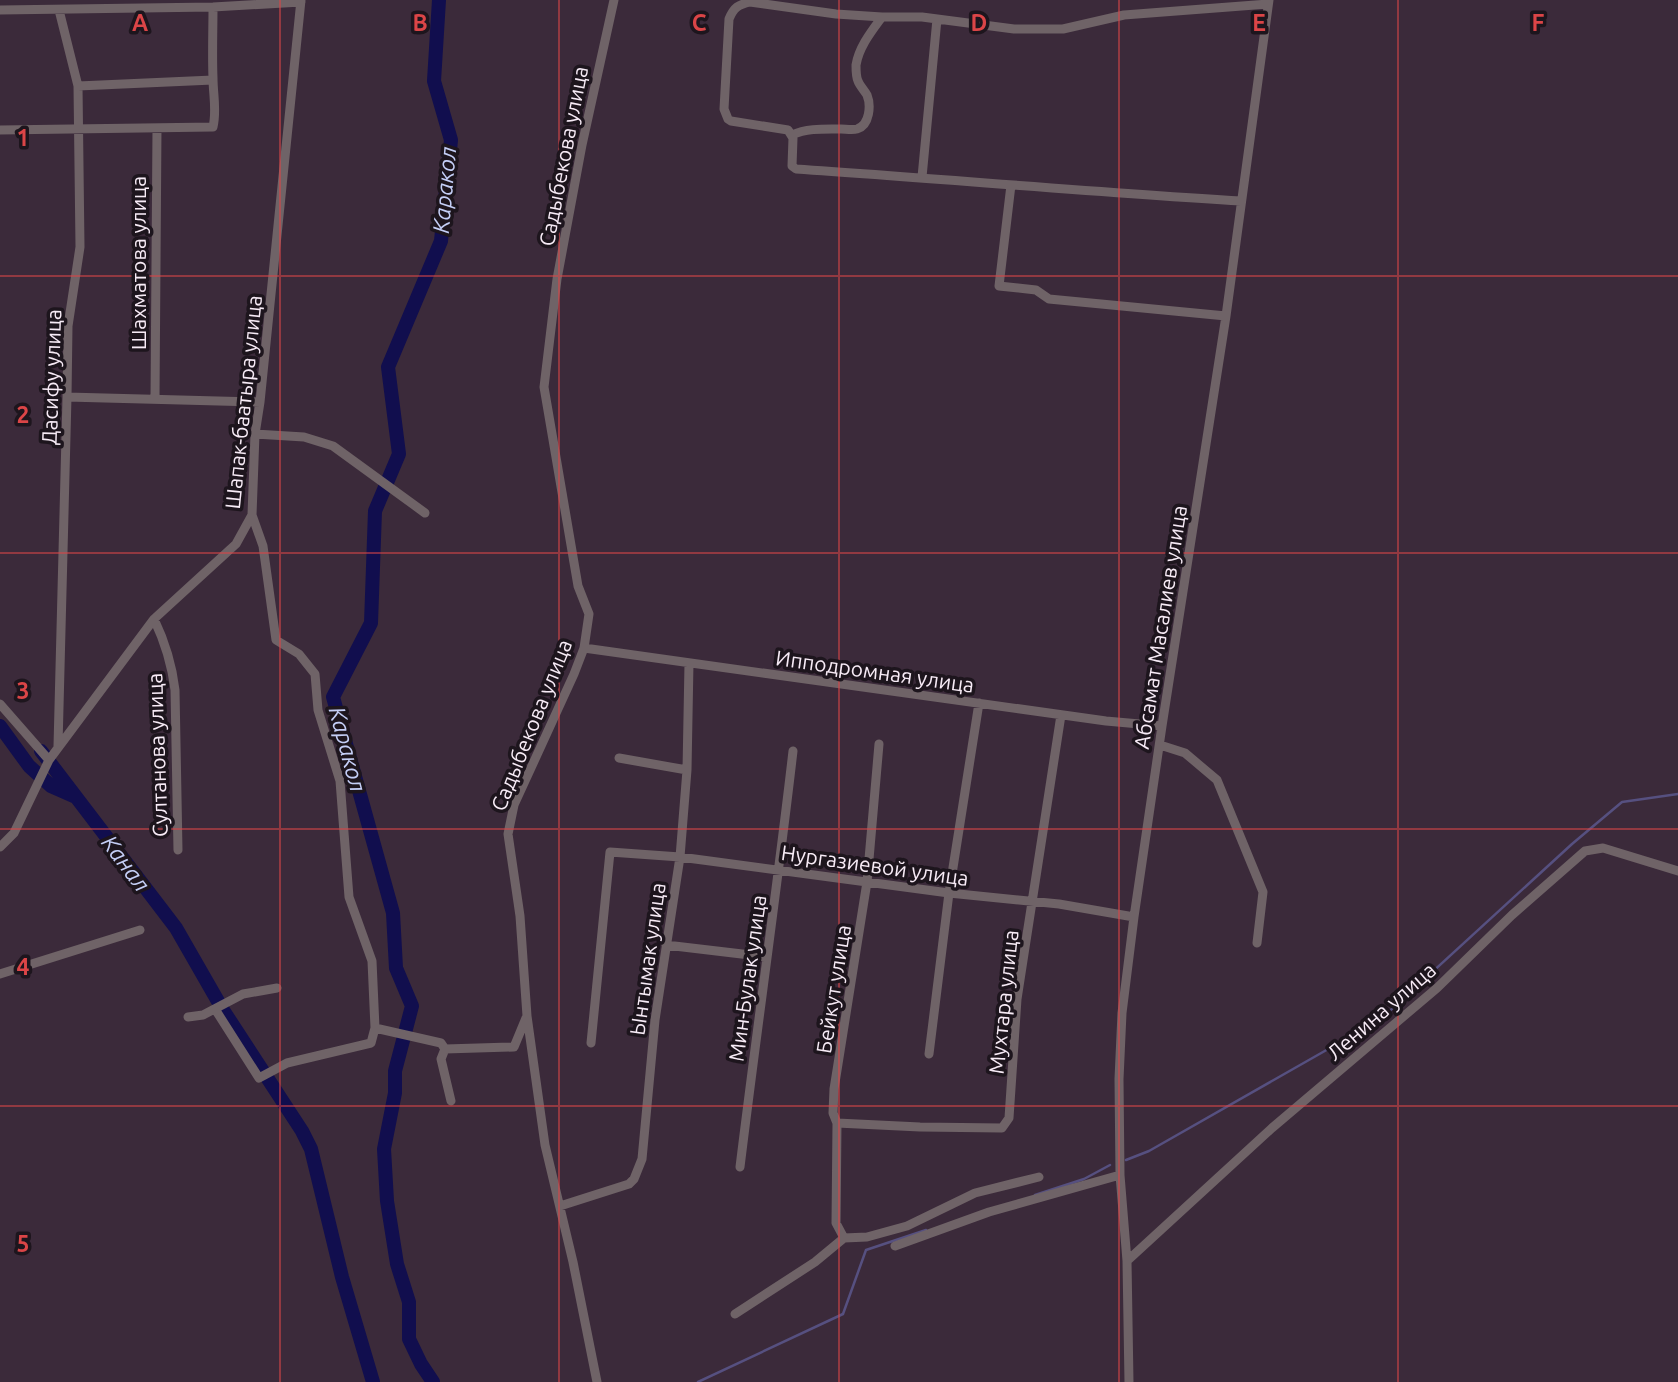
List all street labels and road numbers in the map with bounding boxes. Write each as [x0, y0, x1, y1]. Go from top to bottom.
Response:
street label: Садыбекова улица [534, 64, 592, 248]
street label: Шахматова улица [126, 176, 150, 350]
street label: Шапак-баатыра улица [220, 294, 266, 510]
street label: Дасифу улица [37, 309, 65, 445]
street label: Абсамат Масалиев улица [1129, 503, 1191, 751]
street label: Садыбекова улица [486, 636, 576, 814]
street label: Ипподромная улица [774, 645, 976, 697]
street label: Султанова улица [142, 672, 172, 838]
street label: Нургазиевой улица [780, 840, 970, 890]
street label: Ынтымак улица [624, 881, 670, 1037]
street label: Мин-Булак улица [723, 893, 771, 1063]
street label: Бейкут улица [811, 923, 855, 1055]
street label: Мухтара улица [983, 929, 1023, 1075]
street label: Ленина улица [1322, 957, 1440, 1065]

